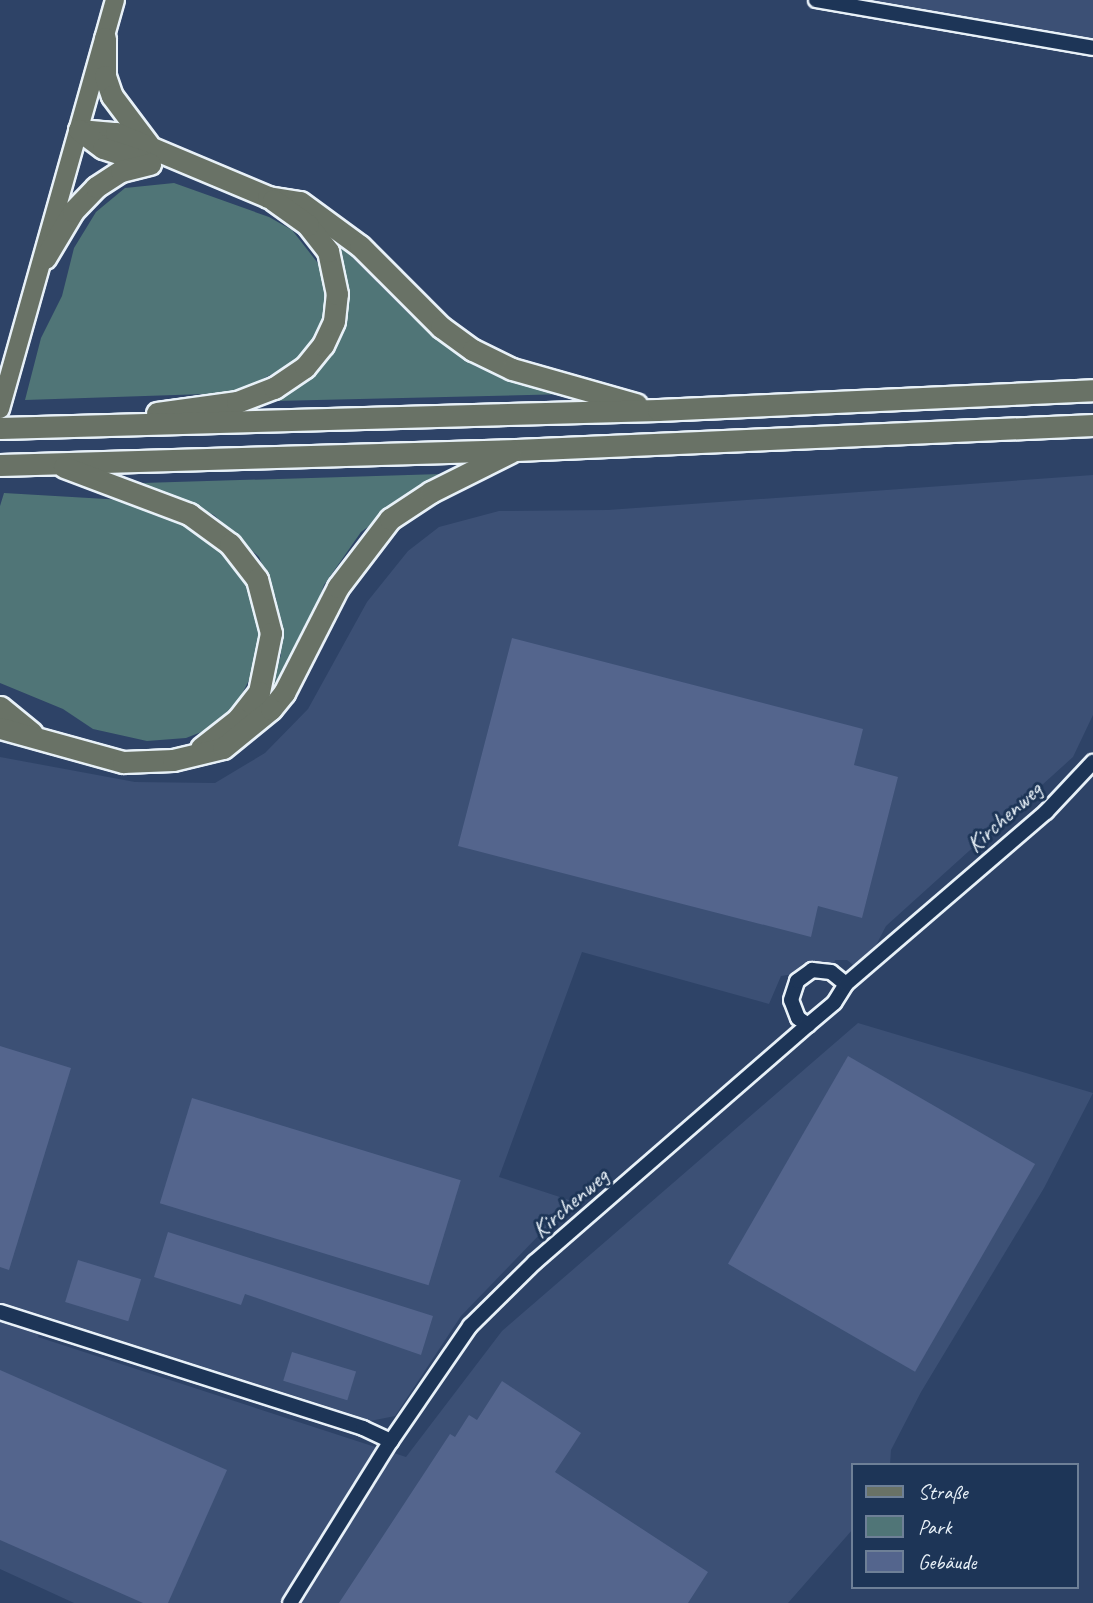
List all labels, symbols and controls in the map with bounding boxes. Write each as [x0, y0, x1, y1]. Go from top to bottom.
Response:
street label: Kirchenweg [960, 776, 1048, 858]
street label: Kirchenweg [526, 1162, 614, 1244]
legend [852, 1463, 1079, 1589]
text: Straße [918, 1479, 968, 1505]
text: Park [918, 1514, 951, 1540]
text: Gebäude [918, 1549, 976, 1575]

